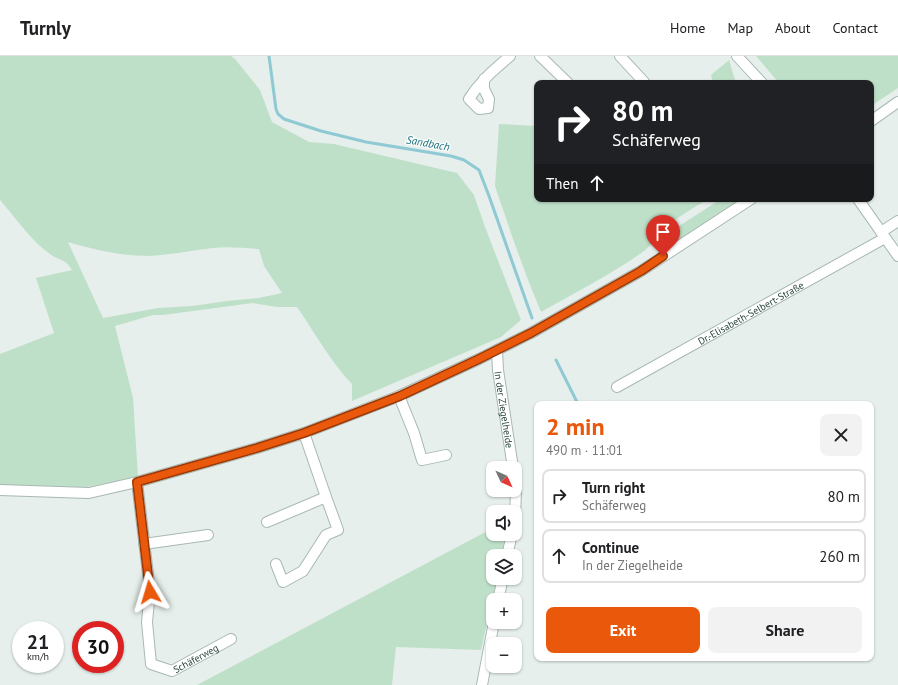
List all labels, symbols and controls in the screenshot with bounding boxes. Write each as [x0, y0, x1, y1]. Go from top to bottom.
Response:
text: Turnly [20, 16, 71, 40]
text: Home [670, 19, 705, 37]
text: Map [727, 19, 753, 37]
text: About [775, 19, 811, 37]
text: Contact [833, 19, 878, 37]
text: 80 m [612, 92, 673, 129]
icon: right [546, 96, 598, 148]
text: Schäferweg [612, 128, 701, 151]
water label: Sandbach [405, 132, 451, 154]
icon: ahead [586, 172, 608, 194]
text: Then [546, 174, 578, 193]
pin [646, 215, 680, 256]
icon: arrive [652, 221, 674, 243]
street label: Dr.-Elisabeth-Selbert-Straße [696, 278, 806, 348]
street label: In der Ziegelheide [491, 370, 516, 449]
text: 2 min [546, 411, 605, 442]
button: close [820, 414, 862, 456]
text: 490 m · 11:01 [546, 442, 623, 459]
north arrow [486, 461, 522, 497]
map controls [486, 461, 522, 673]
text: Turn right [582, 478, 645, 497]
icon: right [548, 485, 570, 507]
text: 80 m [827, 487, 860, 506]
text: Schäferweg [582, 497, 646, 514]
button: sound [486, 505, 522, 541]
text: Continue [582, 538, 639, 557]
icon: ahead [548, 545, 570, 567]
text: 260 m [819, 547, 860, 566]
button: layers [486, 549, 522, 585]
text: In der Ziegelheide [582, 557, 683, 574]
position arrow [129, 571, 171, 613]
button: + [486, 593, 522, 629]
button: Exit [546, 607, 700, 653]
button: Share [708, 607, 862, 653]
speed limit sign: 30 [72, 621, 124, 673]
text: 21 [27, 629, 49, 655]
button: − [486, 637, 522, 673]
street label: Schäferweg [171, 641, 221, 676]
text: km/h [27, 650, 49, 663]

